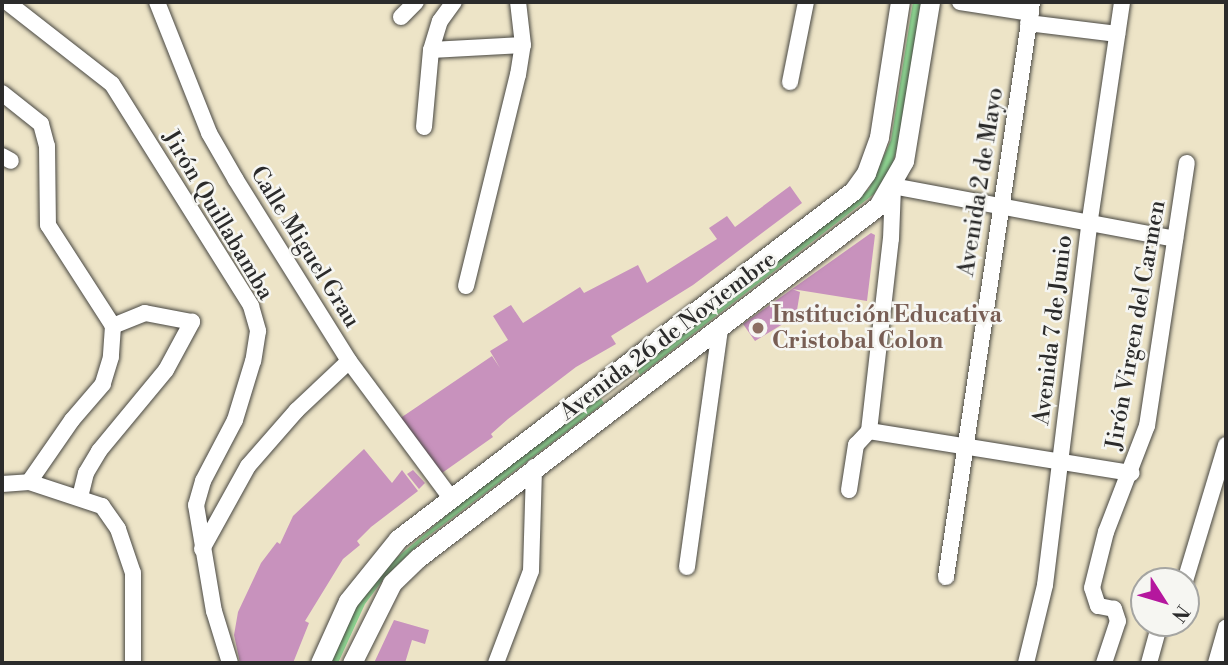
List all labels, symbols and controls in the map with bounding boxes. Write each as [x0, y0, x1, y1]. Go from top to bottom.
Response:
street label: Avenida 2 de Mayo [952, 86, 1010, 278]
street label: Jirón Quillabamba [157, 125, 279, 305]
street label: Calle Miguel Grau [244, 161, 366, 333]
street label: Jirón Virgen del Carmen [1100, 198, 1172, 452]
street label: Avenida 7 de Junio [1028, 234, 1078, 426]
street label: Avenida 26 de Noviembre [554, 246, 782, 426]
place label: Institución Educativa Cristobal Colon [772, 301, 1002, 355]
marker: Institución Educativa Cristobal Colon [750, 320, 766, 336]
north arrow [1130, 567, 1200, 637]
text: N [1166, 600, 1194, 627]

